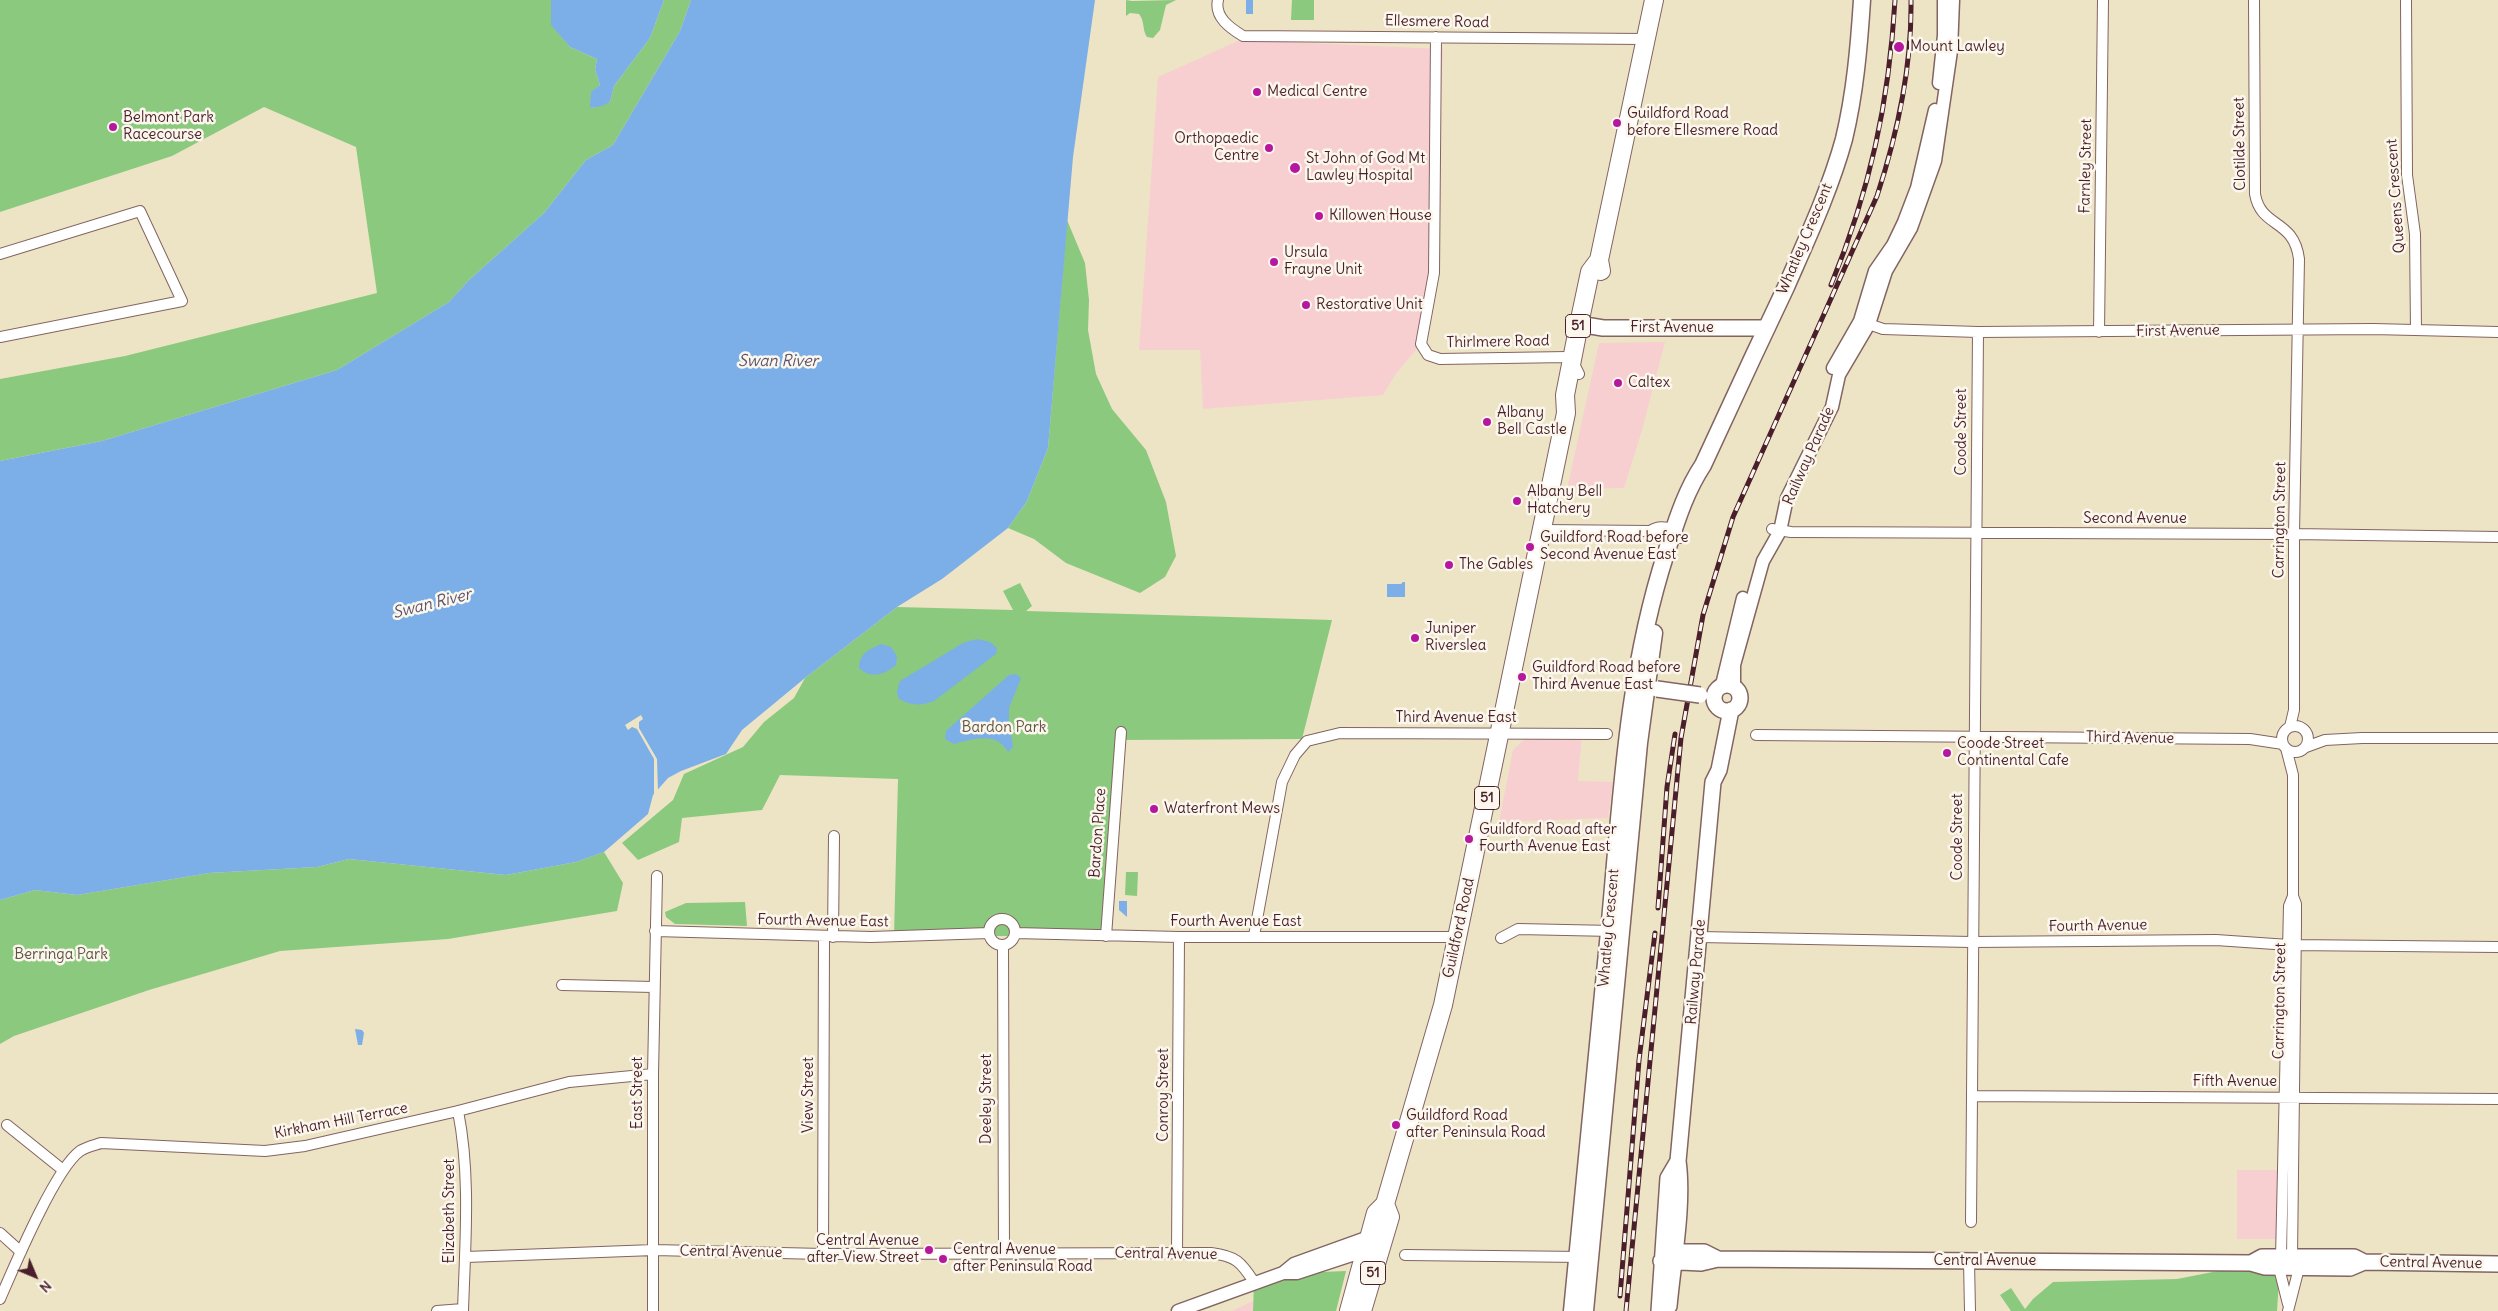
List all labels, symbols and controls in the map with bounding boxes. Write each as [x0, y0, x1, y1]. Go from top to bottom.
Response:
street label: Ellesmere Road [1385, 12, 1489, 32]
place label: Mount Lawley [1910, 38, 2005, 56]
marker: Mount Lawley [1892, 40, 1906, 54]
place label: Medical Centre [1267, 83, 1367, 101]
marker: Medical Centre [1251, 86, 1263, 98]
street label: Clotilde Street [2230, 97, 2250, 191]
place label: Guildford Road before Ellesmere Road [1627, 105, 1778, 140]
place label: Belmont Park Racecourse [123, 109, 214, 144]
marker: Guildford Road before Ellesmere Road [1611, 117, 1623, 129]
street label: Farnley Street [2076, 118, 2096, 214]
marker: Belmont Park Racecourse [107, 121, 119, 133]
place label: Orthopaedic Centre [1174, 130, 1259, 165]
street label: Queens Crescent [2383, 138, 2409, 254]
marker: Orthopaedic Centre [1263, 142, 1275, 154]
place label: St John of God Mt Lawley Hospital [1306, 150, 1425, 185]
marker: St John of God Mt Lawley Hospital [1288, 161, 1302, 175]
street label: Whatley Crescent [1773, 181, 1837, 297]
place label: Killowen House [1329, 207, 1432, 225]
marker: Killowen House [1313, 210, 1325, 222]
place label: Ursula Frayne Unit [1284, 244, 1362, 279]
marker: Ursula Frayne Unit [1268, 256, 1280, 268]
place label: Restorative Unit [1316, 296, 1423, 314]
marker: Restorative Unit [1300, 299, 1312, 311]
road number: 51 [1566, 314, 1590, 338]
street label: First Avenue [1630, 319, 1714, 337]
street label: First Avenue [2136, 321, 2220, 341]
street label: Thirlmere Road [1446, 332, 1550, 352]
water label: Swan River [738, 351, 818, 371]
place label: Caltex [1628, 374, 1670, 392]
marker: Caltex [1612, 377, 1624, 389]
street label: Coode Street [1953, 388, 1971, 476]
place label: Albany Bell Castle [1497, 404, 1567, 439]
street label: Railway Parade [1779, 404, 1839, 508]
marker: Albany Bell Castle [1481, 416, 1493, 428]
street label: Carrington Street [2270, 461, 2290, 579]
place label: Albany Bell Hatchery [1527, 483, 1602, 518]
marker: Albany Bell Hatchery [1511, 495, 1523, 507]
street label: Second Avenue [2083, 510, 2187, 528]
place label: Guildford Road before Second Avenue East [1540, 529, 1689, 564]
marker: Guildford Road before Second Avenue East [1524, 541, 1536, 553]
place label: The Gables [1459, 556, 1533, 574]
marker: The Gables [1443, 559, 1455, 571]
water label: Swan River [391, 585, 473, 623]
place label: Juniper Riverslea [1425, 620, 1486, 655]
marker: Juniper Riverslea [1409, 632, 1421, 644]
place label: Guildford Road before Third Avenue East [1532, 659, 1681, 694]
marker: Guildford Road before Third Avenue East [1516, 671, 1528, 683]
street label: Third Avenue East [1395, 709, 1517, 727]
park label: Bardon Park [962, 719, 1046, 737]
street label: Third Avenue [2086, 728, 2174, 748]
place label: Coode Street Continental Cafe [1957, 735, 2069, 770]
marker: Coode Street Continental Cafe [1941, 747, 1953, 759]
road number: 51 [1474, 786, 1500, 810]
street label: Bardon Place [1086, 787, 1110, 879]
street label: Coode Street [1949, 793, 1967, 881]
place label: Waterfront Mews [1164, 800, 1280, 818]
marker: Waterfront Mews [1148, 803, 1160, 815]
place label: Guildford Road after Fourth Avenue East [1479, 821, 1617, 856]
marker: Guildford Road after Fourth Avenue East [1463, 833, 1475, 845]
street label: Whatley Crescent [1595, 868, 1623, 988]
street label: Guildford Road [1440, 876, 1478, 980]
street label: Fourth Avenue East [757, 911, 889, 931]
street label: Fourth Avenue East [1170, 913, 1302, 931]
street label: Fourth Avenue [2049, 916, 2147, 936]
street label: Railway Parade [1682, 919, 1710, 1025]
street label: Carrington Street [2270, 942, 2290, 1060]
park label: Berringa Park [14, 946, 108, 964]
street label: Conroy Street [1155, 1048, 1173, 1142]
street label: Deeley Street [978, 1054, 996, 1144]
street label: East Street [629, 1057, 647, 1129]
street label: View Street [800, 1057, 818, 1133]
street label: Fifth Avenue [2193, 1073, 2277, 1091]
street label: Kirkham Hill Terrace [273, 1099, 409, 1143]
place label: Guildford Road after Peninsula Road [1406, 1107, 1546, 1142]
marker: Guildford Road after Peninsula Road [1390, 1119, 1402, 1131]
street label: Elizabeth Street [441, 1159, 459, 1263]
place label: Central Avenue after View Street [807, 1232, 919, 1267]
place label: Central Avenue after Peninsula Road [953, 1241, 1093, 1276]
street label: Central Avenue [679, 1242, 783, 1262]
marker: Central Avenue after View Street [923, 1244, 935, 1256]
street label: Central Avenue [1114, 1244, 1218, 1264]
north arrow [10, 1251, 60, 1301]
street label: Central Avenue [1934, 1252, 2036, 1270]
marker: Central Avenue after Peninsula Road [937, 1253, 949, 1265]
street label: Central Avenue [2379, 1253, 2483, 1273]
road number: 51 [1360, 1262, 1386, 1284]
text: N [36, 1277, 55, 1296]

